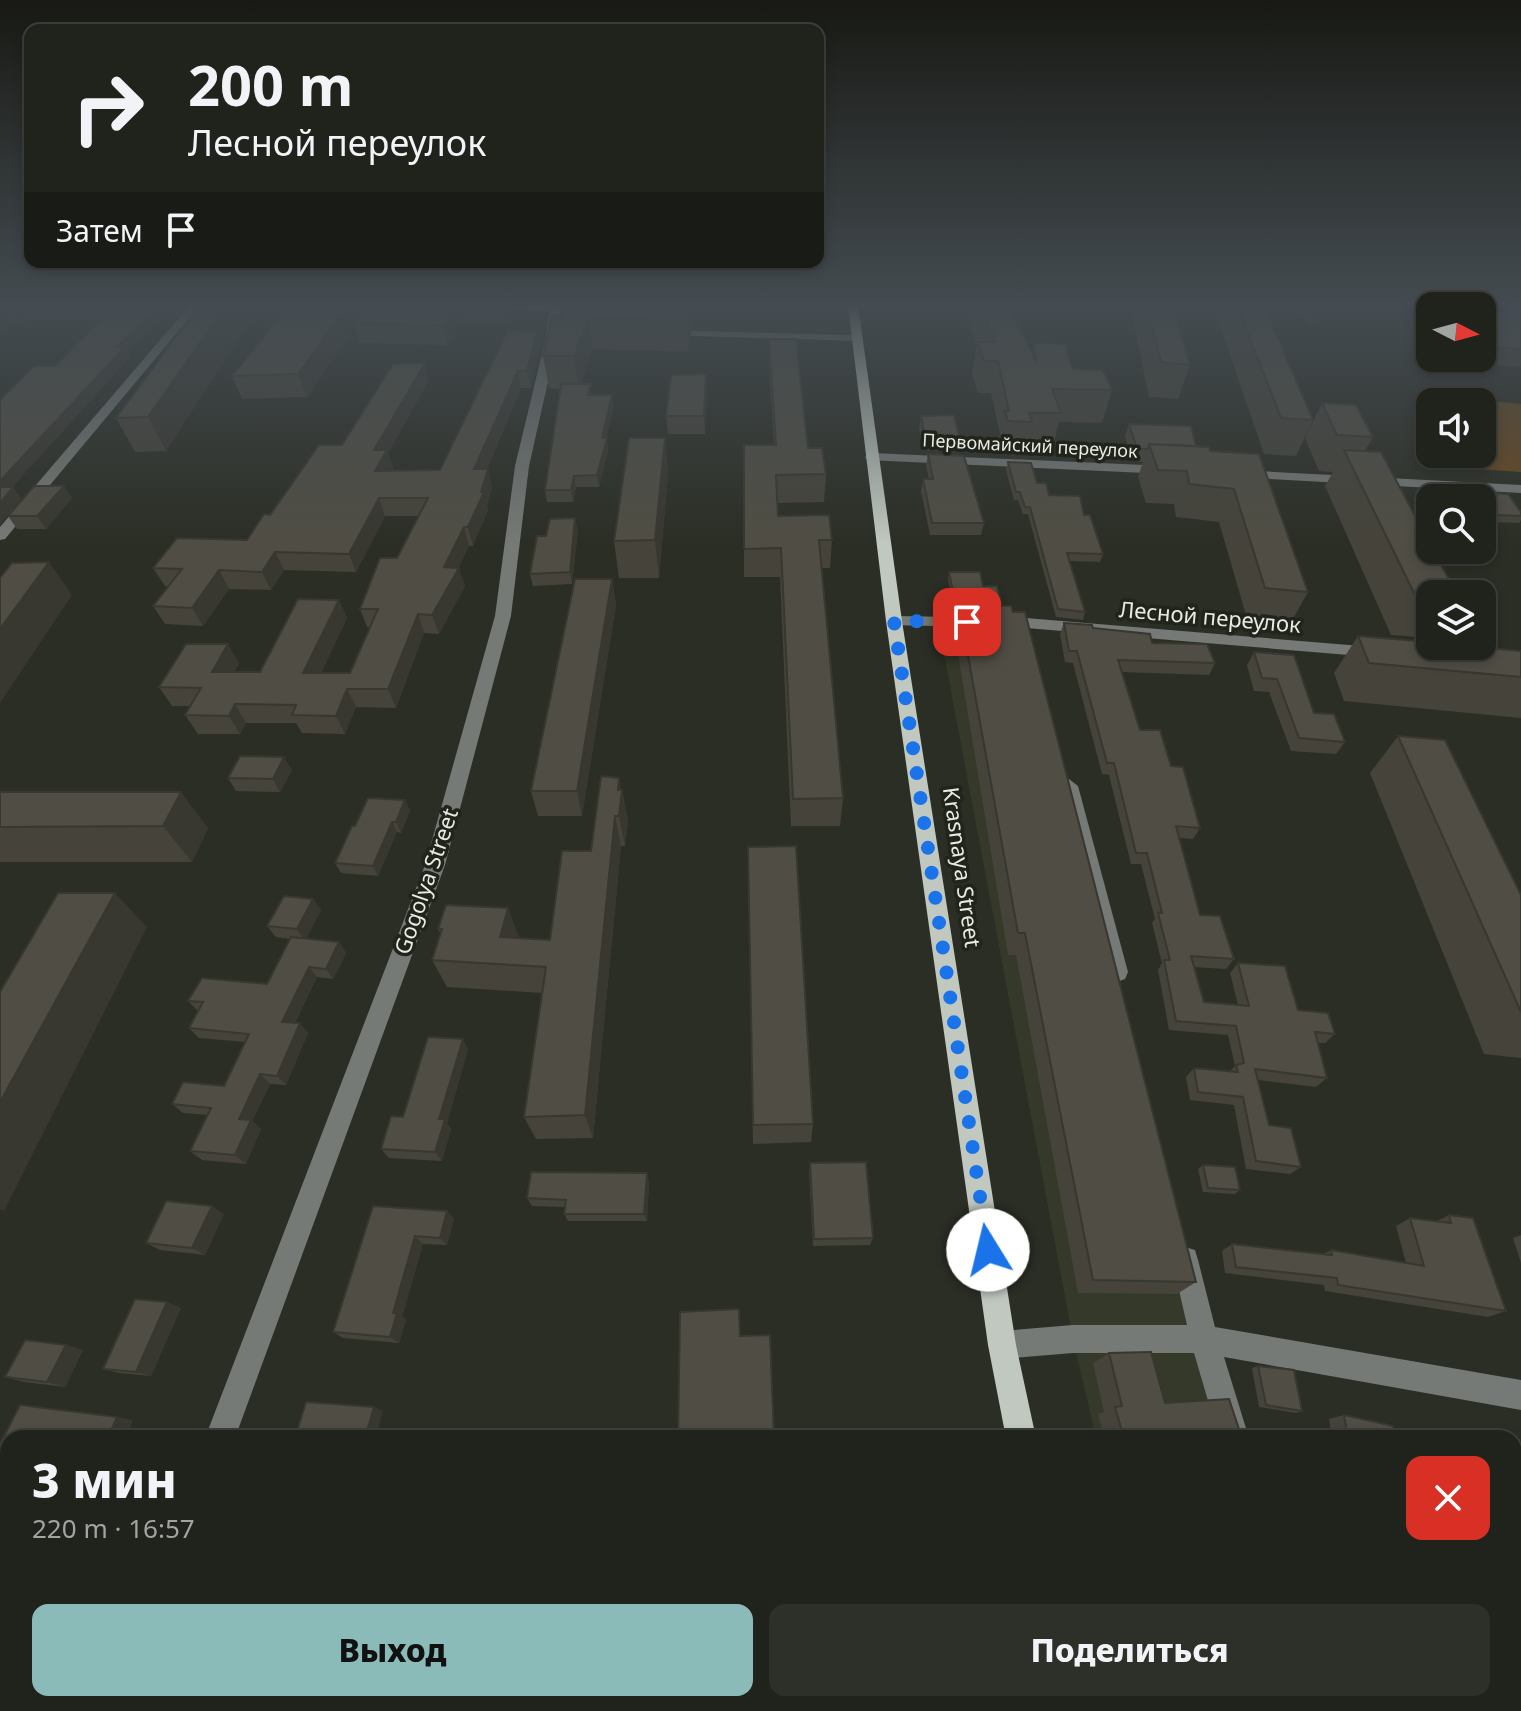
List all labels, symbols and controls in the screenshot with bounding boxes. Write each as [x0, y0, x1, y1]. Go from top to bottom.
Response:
text: 200 m [188, 46, 353, 122]
icon: right [56, 56, 160, 160]
text: Лесной переулок [188, 118, 486, 167]
icon: arrive [159, 208, 203, 252]
text: Затем [56, 210, 143, 251]
north arrow [1416, 292, 1496, 372]
map controls [1416, 292, 1496, 660]
button: sound [1416, 388, 1496, 468]
street label: Первомайский переулок [922, 427, 1139, 463]
button: search [1416, 484, 1496, 564]
button: layers [1416, 580, 1496, 660]
pin [933, 588, 1001, 656]
street label: Лесной переулок [1118, 593, 1302, 639]
icon: arrive [945, 600, 989, 644]
street label: Krasnaya Street [937, 785, 989, 949]
street label: Gogolya Street [386, 804, 464, 958]
position arrow [946, 1208, 1030, 1292]
text: 3 мин [32, 1447, 177, 1512]
button: close [1406, 1456, 1490, 1540]
text: 220 m · 16:57 [32, 1510, 195, 1546]
button: Выход [32, 1604, 753, 1696]
button: Поделиться [769, 1604, 1490, 1696]

